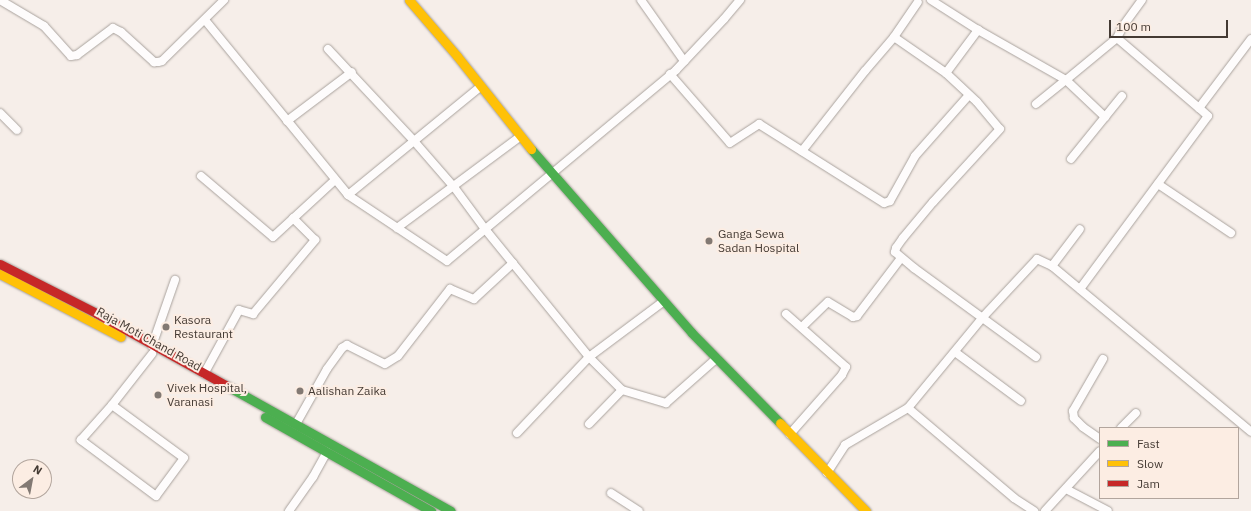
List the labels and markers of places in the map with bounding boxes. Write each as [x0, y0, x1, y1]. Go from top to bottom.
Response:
place label: Ganga Sewa Sadan Hospital [718, 227, 799, 255]
marker: Ganga Sewa Sadan Hospital [703, 235, 715, 247]
place label: Kasora Restaurant [174, 313, 233, 341]
marker: Kasora Restaurant [161, 322, 171, 332]
place label: Vivek Hospital, Varanasi [167, 381, 247, 409]
place label: Aalishan Zaika [308, 384, 386, 398]
marker: Aalishan Zaika [295, 386, 305, 396]
marker: Vivek Hospital, Varanasi [152, 389, 164, 401]

